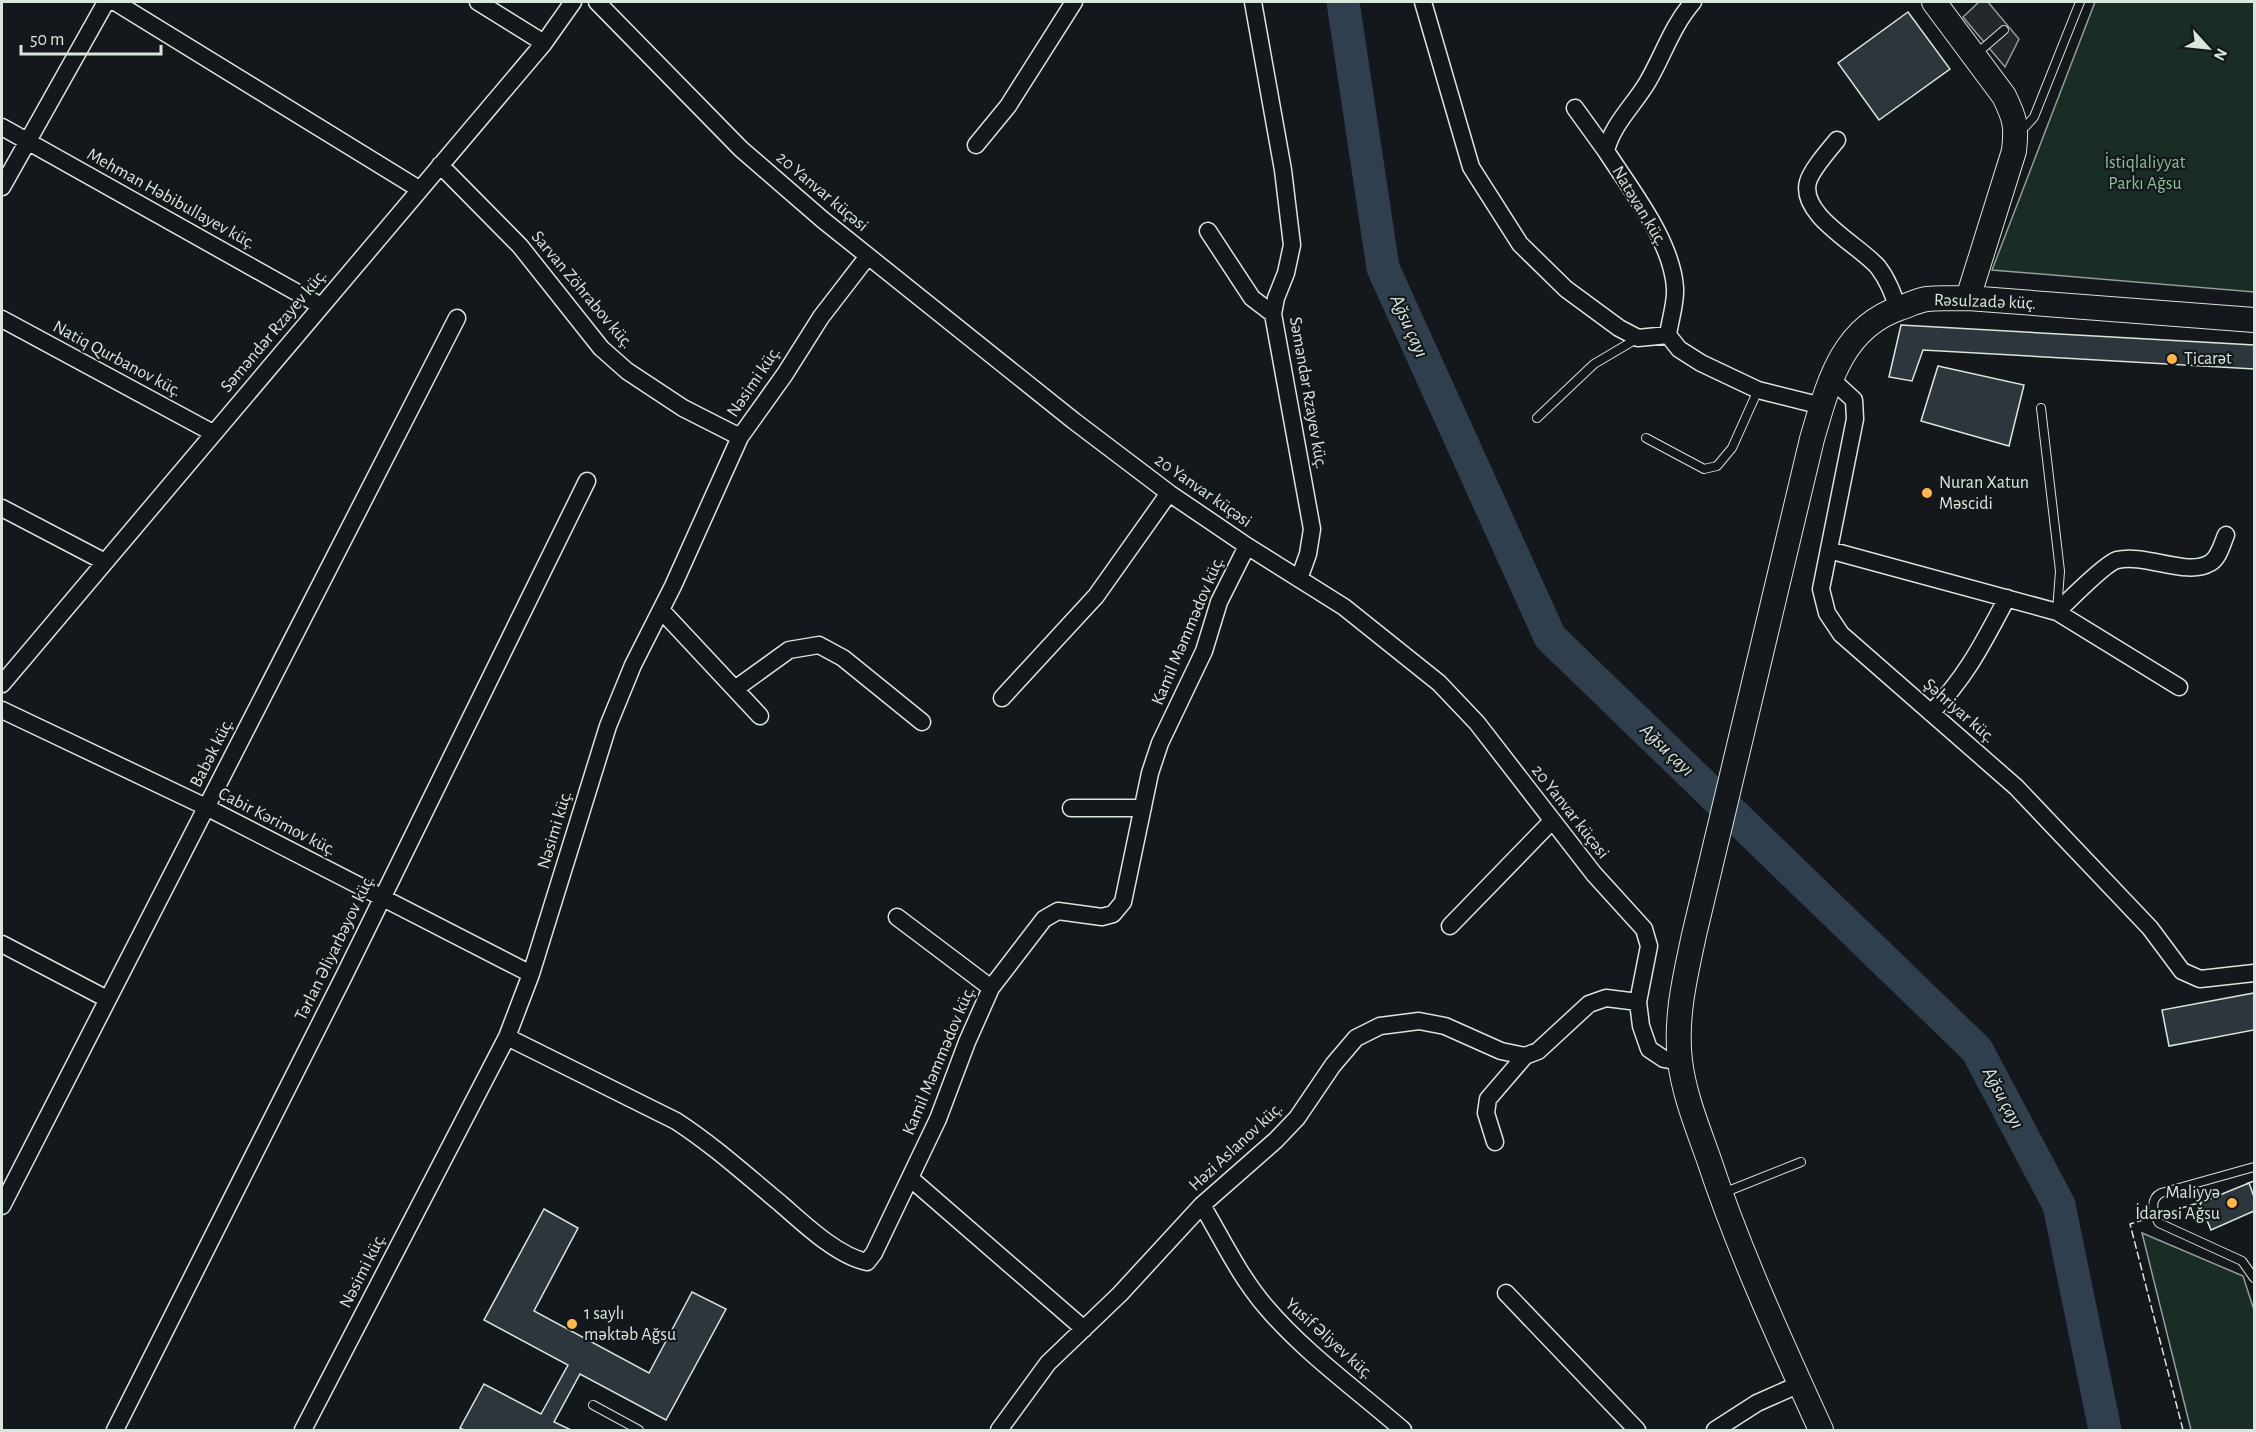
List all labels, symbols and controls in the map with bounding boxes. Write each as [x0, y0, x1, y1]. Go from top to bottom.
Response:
scale bar [21, 18, 160, 56]
north arrow [2178, 18, 2238, 78]
text: 50 m [30, 31, 64, 49]
text: N [2211, 46, 2230, 63]
street label: Mehman Həbibullayev küç. [84, 145, 258, 253]
street label: 20 Yanvar küçəsi [773, 149, 871, 235]
park label: İstiqlaliyyat Parkı Ağsu [2104, 152, 2186, 193]
street label: Natəvan küç. [1608, 163, 1670, 249]
street label: Sarvan Zöhrabov küç. [528, 228, 636, 352]
street label: Səməndər Rzayev küç. [218, 266, 330, 396]
water label: Ağsu çayı [1386, 291, 1432, 360]
street label: Rəsulzadə küç. [1934, 291, 2036, 313]
street label: Səməndər Rzayev küç. [1286, 316, 1330, 470]
street label: Natiq Qurbanov küç. [50, 318, 184, 400]
street label: Nəsimi küç. [724, 343, 784, 421]
place label: Ticarət [2184, 350, 2232, 368]
marker: Ticarət [2165, 352, 2179, 366]
street label: 20 Yanvar küçəsi [1151, 451, 1255, 531]
place label: Nuran Xatun Məscidi [1939, 474, 2029, 513]
marker: Nuran Xatun Məscidi [1920, 486, 1934, 500]
street label: Kamil Məmmədov küç. [1149, 554, 1227, 708]
street label: Şəhriyar küç. [1920, 675, 1998, 747]
street label: Babək küç. [187, 716, 237, 790]
water label: Ağsu çayı [1636, 719, 1698, 780]
street label: 20 Yanvar küçəsi [1528, 762, 1612, 862]
street label: Cabir Kərimov küç. [215, 785, 339, 859]
street label: Nəsimi küç. [535, 789, 575, 871]
street label: Tərlan Əliyarbəyov küç. [292, 872, 378, 1024]
street label: Kamil Məmmədov küç. [900, 984, 978, 1138]
water label: Ağsu çayı [1978, 1063, 2027, 1132]
street label: Həzi Aslanov küç. [1186, 1099, 1286, 1195]
place label: Maliyyə İdarəsi Ağsu [2135, 1184, 2220, 1223]
marker: Maliyyə İdarəsi Ağsu [2225, 1196, 2239, 1210]
street label: Nəsimi küç. [337, 1231, 389, 1311]
street label: Yusif Əliyev küç. [1282, 1295, 1376, 1383]
place label: 1 saylı məktəb Ağsu [584, 1305, 676, 1344]
marker: 1 saylı məktəb Ağsu [565, 1317, 579, 1331]

